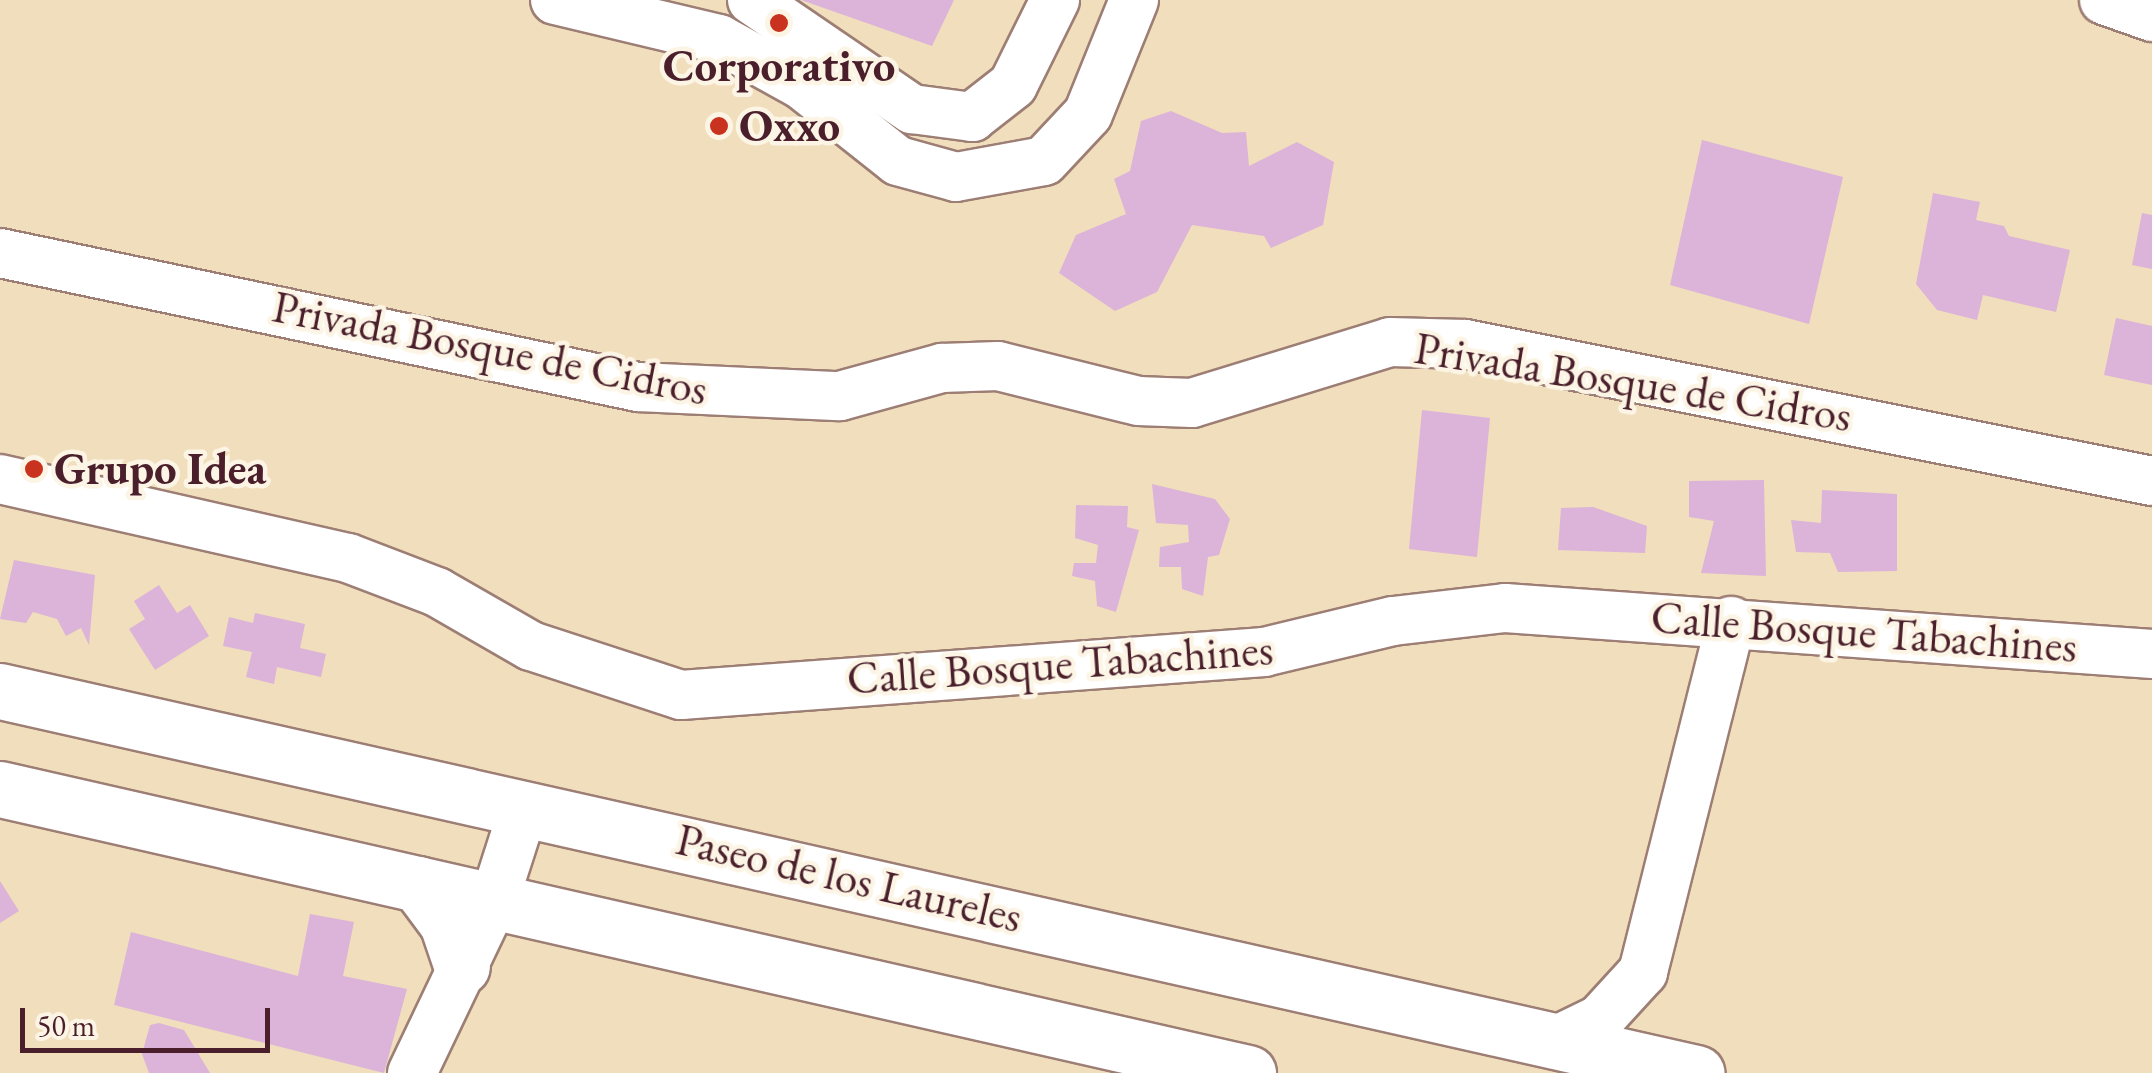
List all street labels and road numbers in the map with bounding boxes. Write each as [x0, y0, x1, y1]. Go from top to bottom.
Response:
street label: Privada Bosque de Cidros [268, 279, 712, 417]
street label: Privada Bosque de Cidros [1411, 321, 1855, 443]
street label: Calle Bosque Tabachines [1649, 590, 2079, 674]
street label: Calle Bosque Tabachines [845, 622, 1275, 706]
street label: Paseo de los Laureles [671, 812, 1027, 944]

